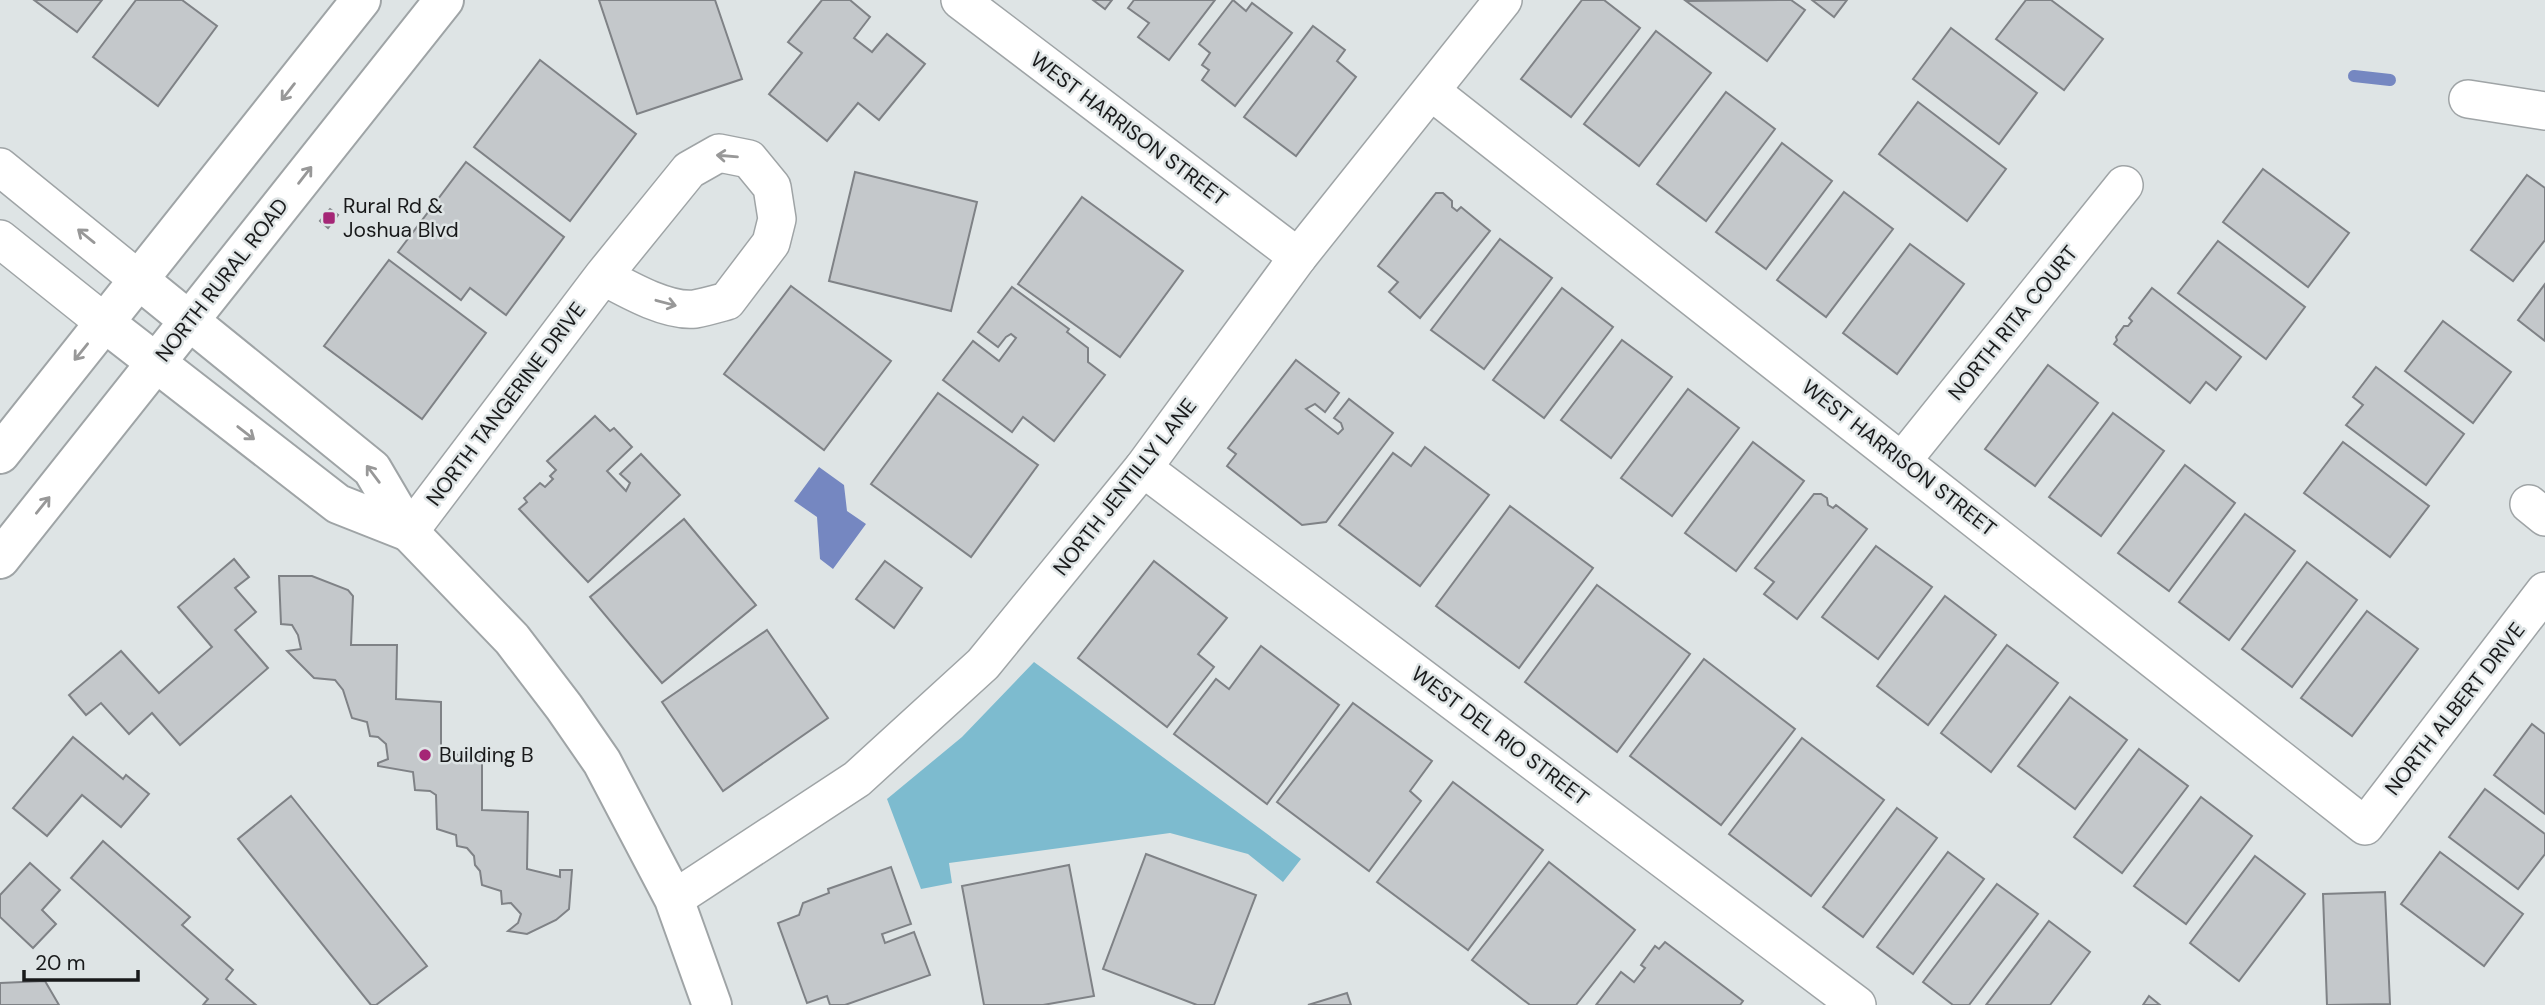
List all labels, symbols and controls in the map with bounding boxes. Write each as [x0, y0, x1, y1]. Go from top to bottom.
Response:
street label: WEST HARRISON STREET [1025, 46, 1233, 212]
one-way arrow [281, 82, 296, 100]
one-way arrow [716, 149, 739, 162]
one-way arrow [298, 167, 313, 185]
street label: NORTH RURAL ROAD [149, 192, 295, 368]
place label: Rural Rd & Joshua Blvd [343, 192, 459, 244]
marker: Rural Rd & Joshua Blvd [321, 210, 337, 226]
one-way arrow [78, 229, 96, 244]
street label: NORTH RITA COURT [1942, 240, 2084, 406]
street label: NORTH TANGERINE DRIVE [420, 296, 592, 512]
one-way arrow [654, 297, 676, 310]
one-way arrow [74, 343, 89, 361]
street label: WEST HARRISON STREET [1796, 373, 2002, 543]
street label: NORTH JENTILLY LANE [1047, 393, 1203, 581]
one-way arrow [236, 425, 255, 440]
one-way arrow [366, 465, 380, 484]
one-way arrow [35, 497, 50, 515]
street label: NORTH ALBERT DRIVE [2379, 617, 2531, 801]
street label: WEST DEL RIO STREET [1406, 660, 1595, 812]
place label: Building B [439, 741, 534, 769]
marker: Building B [417, 747, 433, 763]
scale bar [24, 939, 138, 983]
text: 20 m [35, 949, 86, 977]

